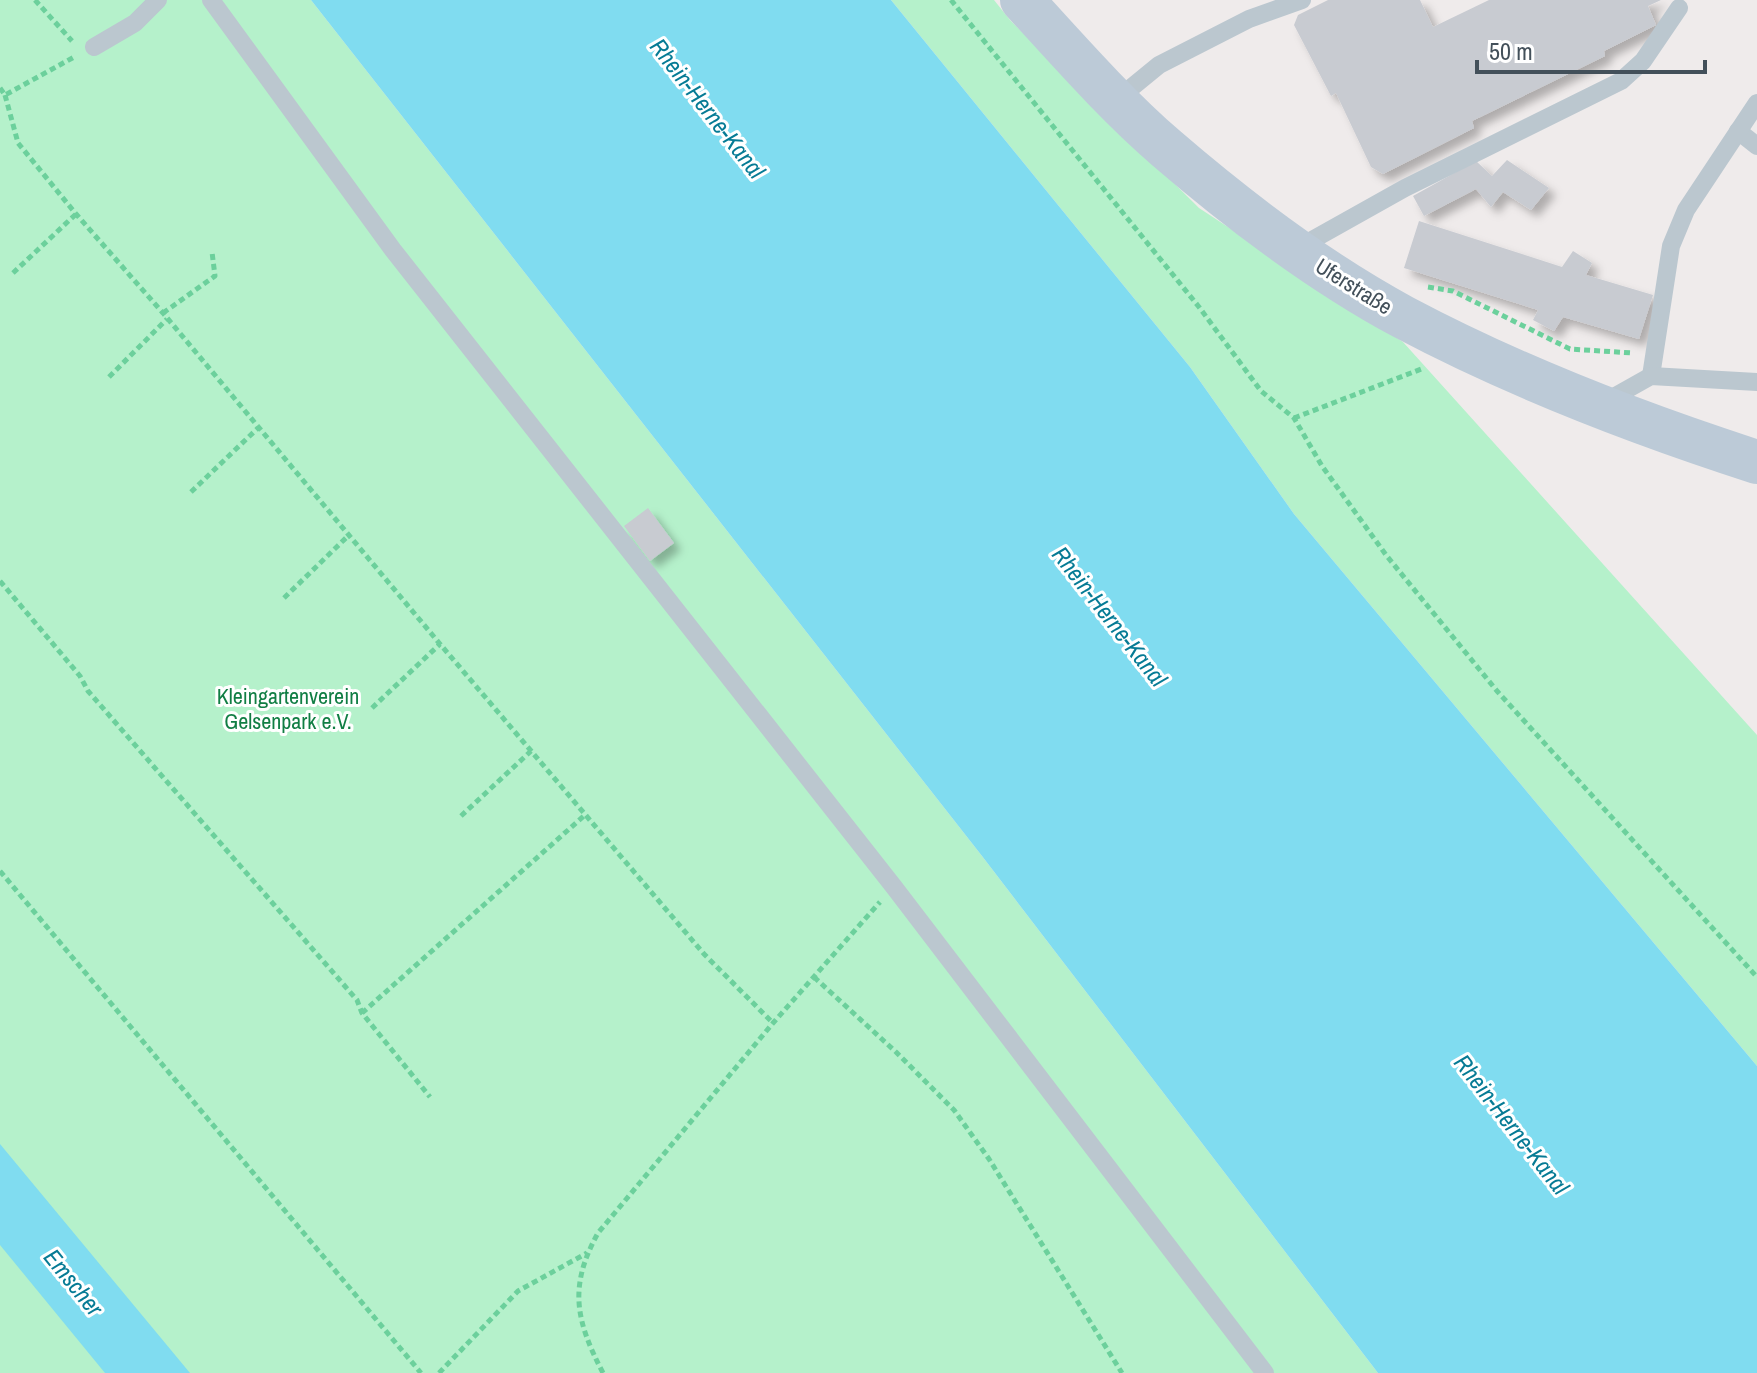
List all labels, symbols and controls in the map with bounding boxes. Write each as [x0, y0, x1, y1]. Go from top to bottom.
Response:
scale bar [1477, 24, 1705, 74]
water label: Rhein-Herne-Kanal [643, 31, 773, 185]
text: 50 m [1489, 35, 1533, 67]
street label: Uferstraße [1310, 251, 1398, 321]
water label: Rhein-Herne-Kanal [1045, 539, 1175, 693]
park label: Kleingartenverein Gelsenpark e.V. [217, 681, 359, 736]
water label: Rhein-Herne-Kanal [1447, 1047, 1577, 1201]
water label: Emscher [37, 1242, 112, 1323]

